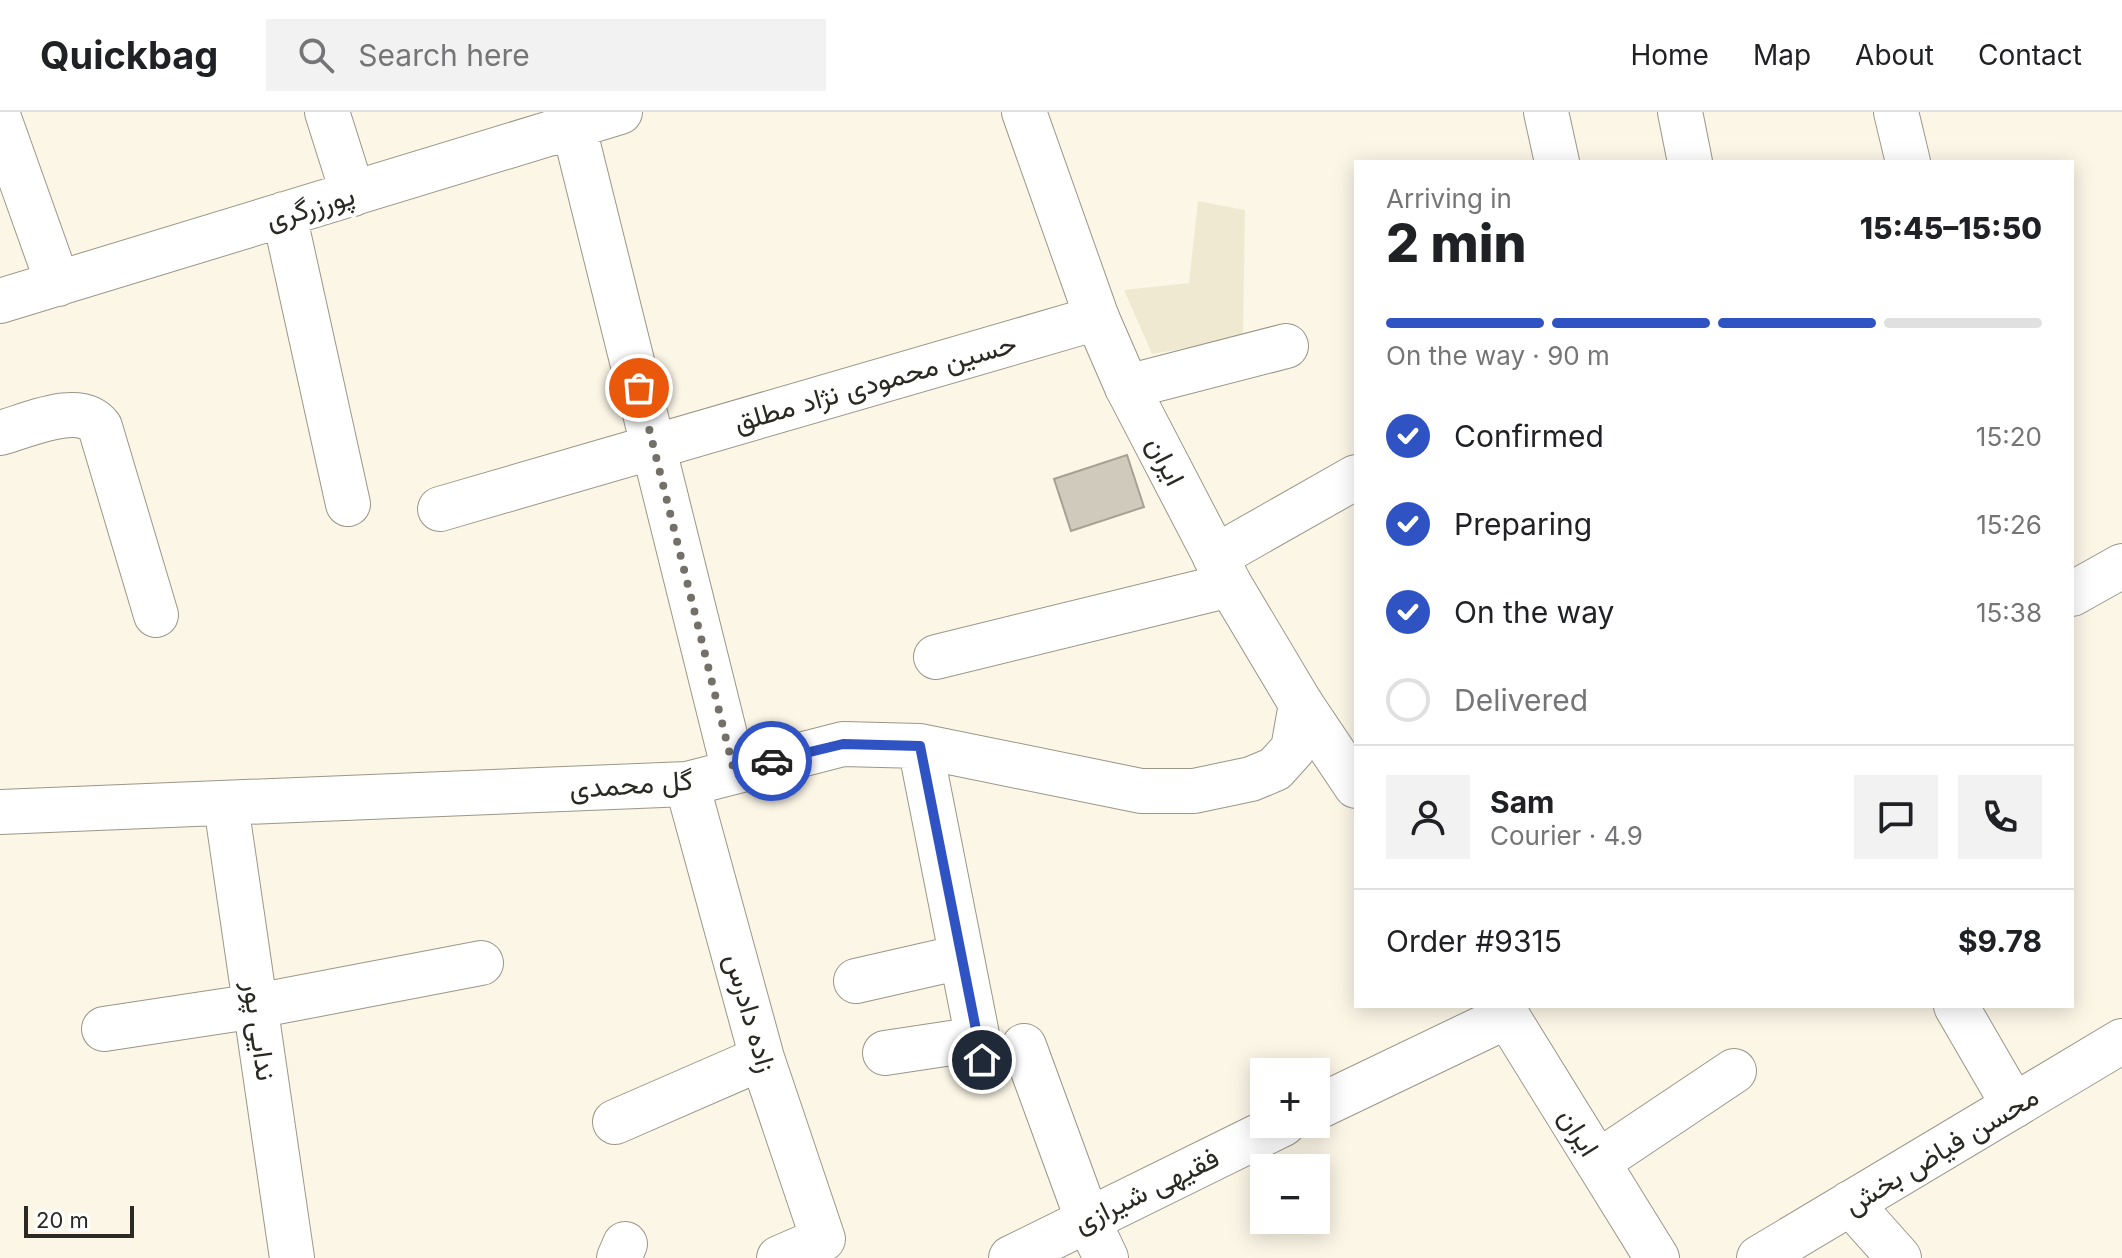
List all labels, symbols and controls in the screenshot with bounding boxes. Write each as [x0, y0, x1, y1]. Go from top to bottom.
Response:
search box [266, 19, 826, 91]
text: Quickbag [40, 32, 218, 78]
icon: search [294, 33, 338, 77]
text: Search here [358, 37, 530, 73]
text: Home [1630, 38, 1709, 72]
text: Map [1753, 38, 1811, 72]
text: About [1855, 38, 1934, 72]
text: Contact [1978, 38, 2082, 72]
street label: پورزرگری [262, 177, 359, 238]
text: Arriving in [1386, 183, 1512, 214]
text: 15:45–15:50 [1860, 210, 2042, 246]
text: 2 min [1386, 212, 1527, 275]
street label: حسین محمودی نژاد مطلق [730, 325, 1021, 440]
text: On the way · 90 m [1386, 340, 1610, 371]
pin [605, 354, 673, 422]
icon: bag [617, 366, 661, 410]
icon: check [1386, 414, 1430, 458]
text: Confirmed [1454, 418, 1604, 454]
text: 15:20 [1976, 421, 2042, 452]
street label: ایران [1138, 431, 1193, 492]
icon: check [1386, 502, 1430, 546]
text: Preparing [1454, 506, 1592, 542]
text: 15:26 [1976, 509, 2042, 540]
icon: check [1386, 590, 1430, 634]
text: On the way [1454, 594, 1614, 630]
text: 15:38 [1976, 597, 2042, 628]
text: Delivered [1454, 682, 1588, 718]
courier [732, 721, 812, 801]
icon: car [750, 739, 794, 783]
street label: گل محمدی [568, 763, 694, 805]
button: person [1386, 775, 1470, 859]
button: chat [1854, 775, 1938, 859]
button: phone [1958, 775, 2042, 859]
text: Sam [1490, 784, 1554, 820]
text: Courier · 4.9 [1490, 820, 1643, 851]
text: Order #9315 [1386, 923, 1562, 959]
text: $9.78 [1958, 923, 2042, 959]
street label: زاده دادرس [717, 950, 784, 1077]
street label: ندایی پور [234, 978, 284, 1083]
pin [948, 1026, 1016, 1094]
icon: home [960, 1038, 1004, 1082]
map controls [1250, 1058, 1330, 1234]
button: + [1250, 1058, 1330, 1138]
street label: محسن فیاض بخش [1838, 1079, 2044, 1221]
street label: ایران [1550, 1102, 1607, 1163]
street label: فقیهی شیرازی [1068, 1140, 1225, 1241]
button: − [1250, 1154, 1330, 1234]
scale bar [24, 1202, 134, 1238]
text: 20 m [36, 1207, 89, 1233]

